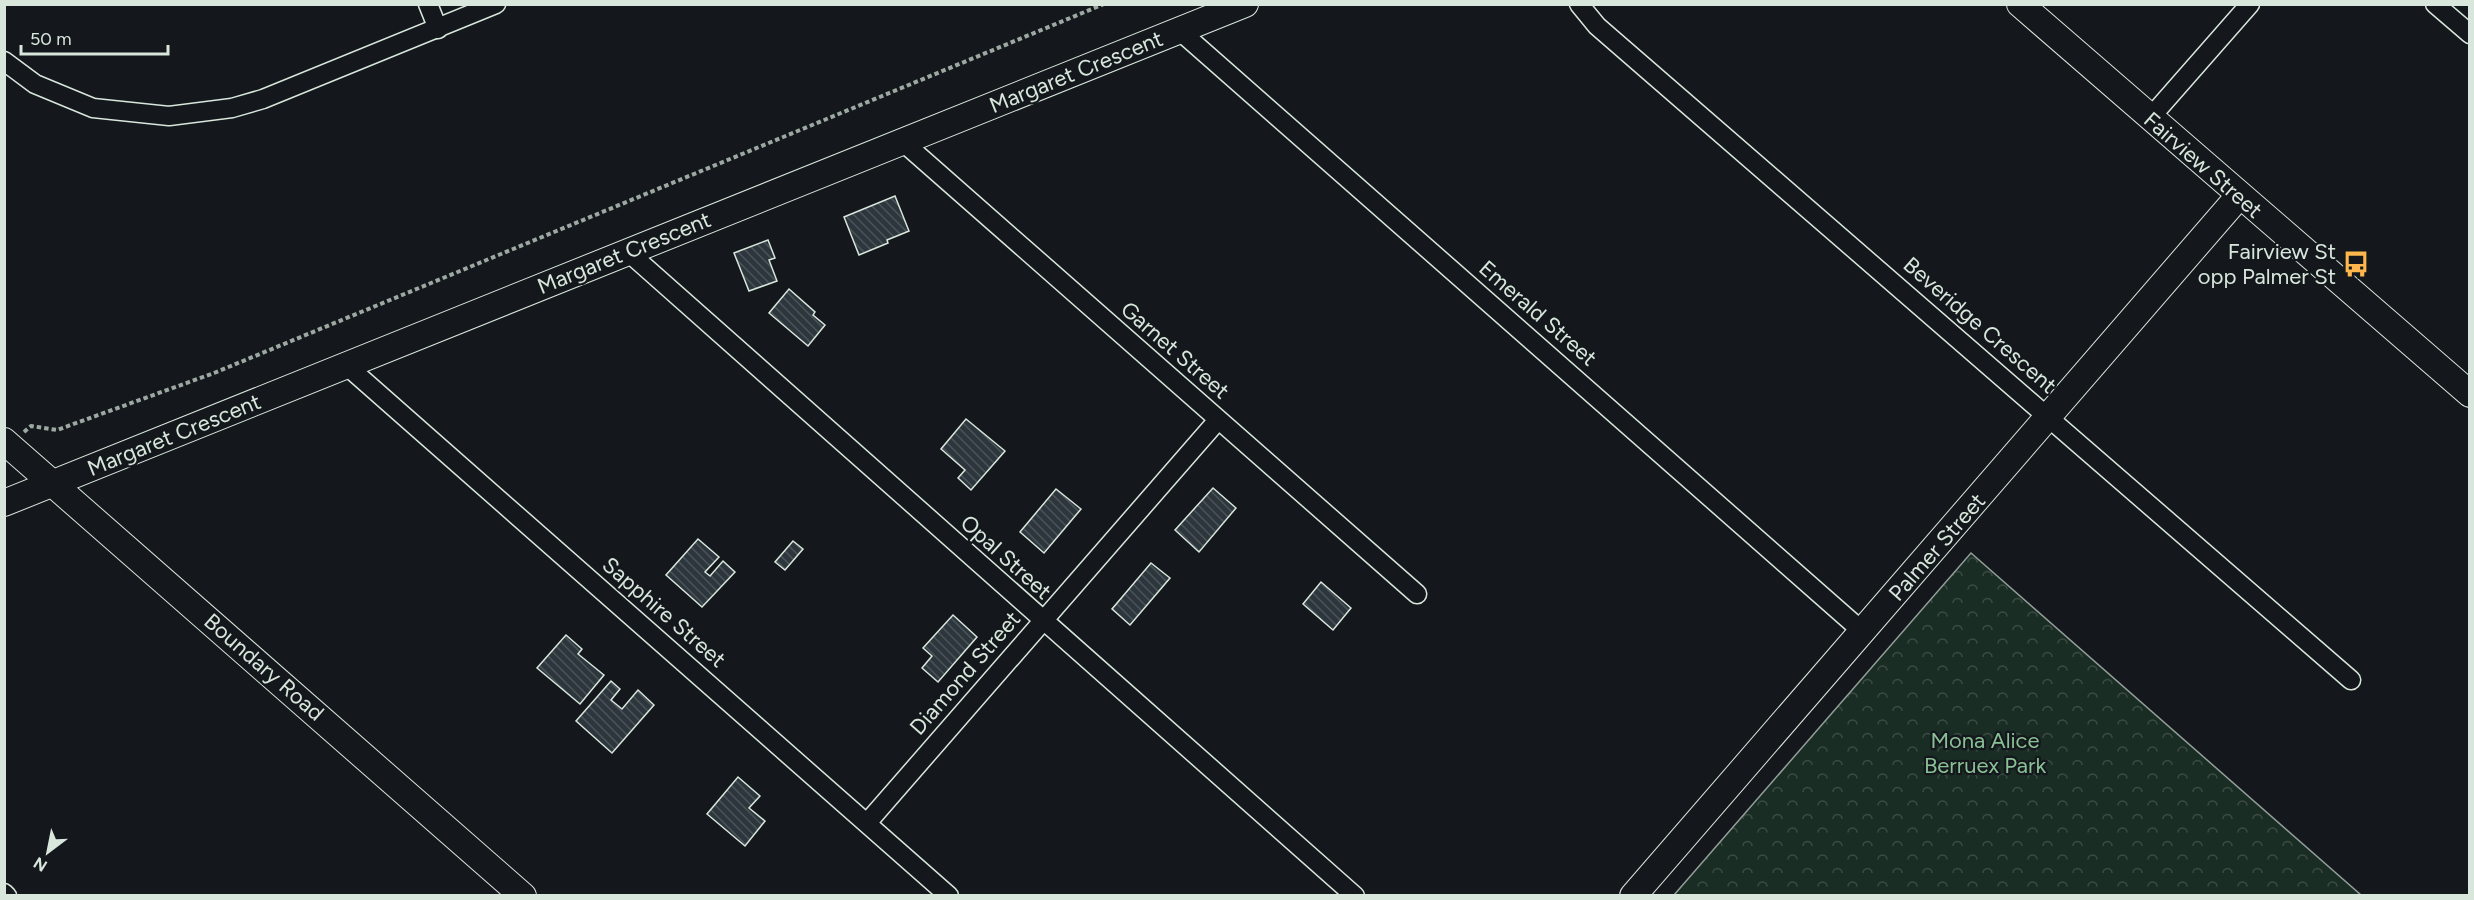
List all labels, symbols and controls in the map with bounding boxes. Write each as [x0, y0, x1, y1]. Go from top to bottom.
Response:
scale bar [21, 18, 168, 56]
street label: Margaret Crescent [985, 25, 1167, 119]
text: 50 m [30, 28, 72, 50]
street label: Fairview Street [2138, 106, 2268, 224]
street label: Margaret Crescent [533, 206, 715, 300]
place label: Fairview St opp Palmer St [2198, 238, 2336, 290]
bus stop icon: Fairview St opp Palmer St [2341, 249, 2371, 279]
street label: Beveridge Crescent [1898, 251, 2062, 399]
street label: Emerald Street [1474, 255, 1602, 371]
street label: Garnet Street [1115, 296, 1235, 404]
street label: Margaret Crescent [83, 388, 265, 482]
street label: Palmer Street [1883, 488, 1991, 606]
street label: Opal Street [955, 509, 1057, 605]
street label: Sapphire Street [597, 551, 731, 673]
street label: Diamond Street [904, 606, 1026, 740]
street label: Boundary Road [199, 608, 329, 726]
park label: Mona Alice Berruex Park [1924, 727, 2046, 779]
north arrow [18, 822, 78, 882]
text: N [30, 853, 51, 876]

